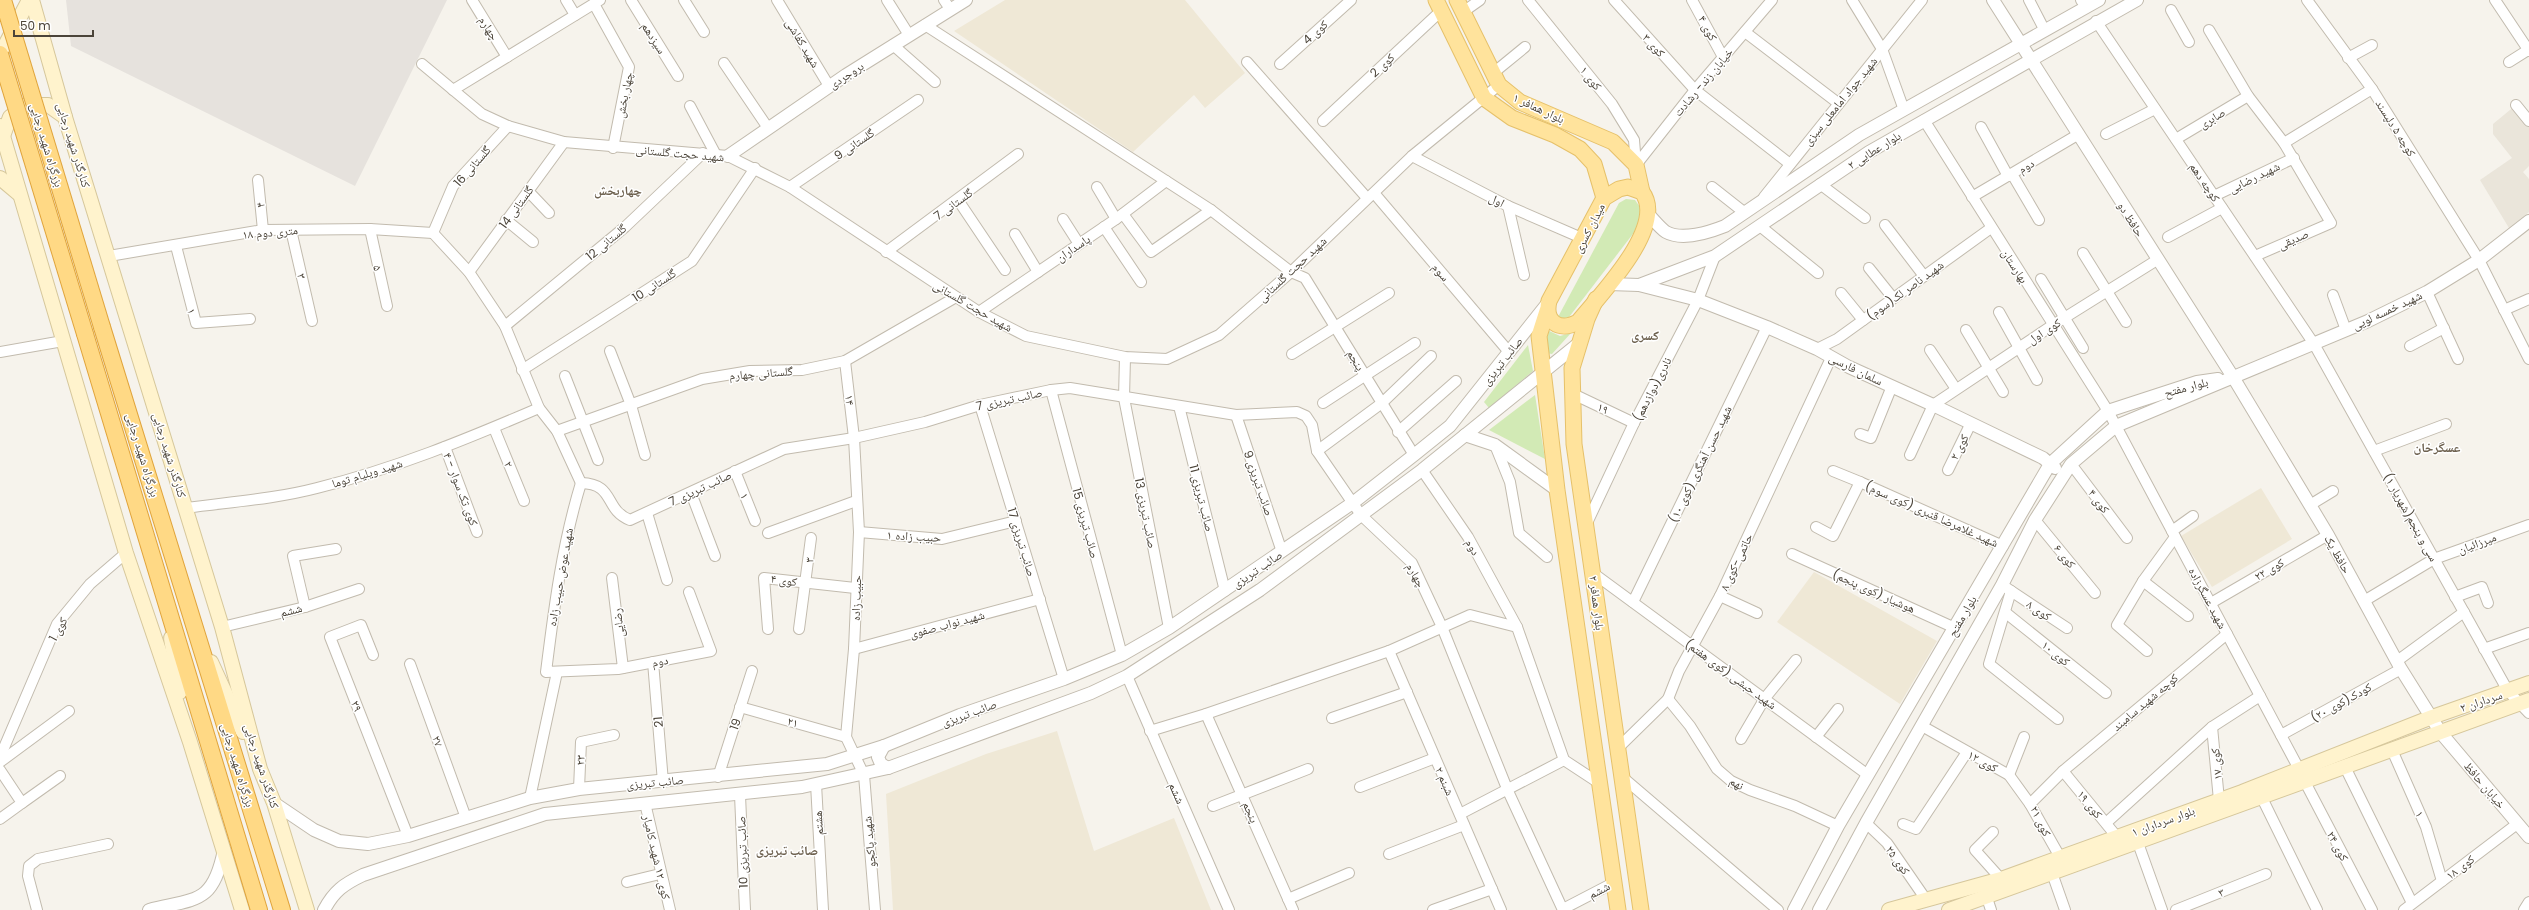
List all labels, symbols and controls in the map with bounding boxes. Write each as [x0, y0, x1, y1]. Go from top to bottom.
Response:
scale bar [14, 12, 93, 38]
street label: کوی ۴ [1694, 12, 1722, 44]
street label: چهارم [475, 13, 503, 44]
street label: شهید کفاشی [782, 15, 824, 71]
street label: کوی 4 [1299, 16, 1331, 48]
text: 50 m [20, 17, 51, 34]
street label: سیزدهم [638, 19, 670, 57]
street label: کوی ۳ [1639, 29, 1669, 61]
street label: خیابان زند- رشادت [1669, 44, 1737, 120]
street label: کوی 2 [1366, 49, 1398, 81]
street label: شهید جواد امامعلی سبزی [1799, 53, 1881, 149]
street label: بروجردی [825, 57, 867, 93]
street label: کوی ۱ [1576, 62, 1606, 94]
street label: چهار بخش [611, 70, 637, 119]
street label: بلوار همافر ۱ [1510, 89, 1568, 127]
street label: کوچه ۵ دلپسند [2372, 96, 2420, 160]
street label: کنارگذر شهید رجایی [53, 100, 95, 190]
street label: بزرگراه شهید رجایی [26, 101, 68, 189]
street label: صابری [2196, 103, 2228, 133]
street label: گلستانی 9 [830, 124, 878, 164]
street label: بلوار عطایی ۲ [1844, 127, 1904, 173]
street label: شهید حجت گلستانی [635, 141, 725, 165]
street label: گلستانی 16 [449, 142, 495, 190]
street label: دوم [2015, 154, 2037, 178]
street label: شهید رضایی [2225, 157, 2283, 197]
street label: کوچه دهم [2186, 159, 2224, 205]
district label: چهاربخش [594, 181, 642, 200]
street label: گلستانی 14 [495, 182, 537, 232]
street label: گلستانی 7 [930, 184, 976, 224]
street label: اول [1486, 189, 1508, 211]
street label: حافظ دو [2114, 198, 2149, 240]
street label: میدان کسری [1569, 200, 1609, 256]
street label: ۴ [251, 202, 269, 208]
street label: گلستانی 12 [582, 220, 630, 264]
street label: ۱۸ متری دوم [242, 221, 298, 243]
street label: صدیقی [2275, 225, 2311, 253]
street label: پاسداران [1052, 230, 1094, 266]
street label: شهید حجت گلستانی [1254, 232, 1330, 306]
street label: بهارستان [1998, 246, 2032, 286]
street label: شهید ناصر لک(سوم) [1863, 256, 1947, 324]
street label: سوم [1428, 259, 1454, 285]
street label: ۵ [369, 264, 387, 272]
street label: گلستانی 10 [629, 264, 679, 306]
street label: ۳ [293, 271, 311, 281]
street label: شهید حجت گلستانی [930, 276, 1016, 336]
street label: شهید خمسه لویی [2349, 286, 2425, 334]
street label: ۱ [183, 306, 201, 316]
street label: کوی اول [2024, 314, 2064, 348]
district label: کسری [1631, 326, 1659, 345]
street label: صائب تبریزی [1478, 333, 1526, 389]
street label: پنجم [1343, 346, 1369, 374]
street label: سلمان فارسی [1826, 349, 1886, 389]
street label: نادری(دوازدهم) [1629, 354, 1675, 424]
street label: گلستانی چهارم [729, 362, 793, 384]
street label: بلوار مفتح [2162, 373, 2210, 401]
street label: صائب تبریزی 7 [974, 384, 1044, 414]
street label: ۱۴ [841, 394, 859, 406]
street label: ۱۹ [1594, 398, 1612, 418]
street label: شهید حسن آهنگری (کوی ۱۰) [1664, 403, 1736, 525]
street label: کنارگذر شهید رجایی [149, 410, 191, 500]
street label: بزرگراه شهید رجایی [122, 411, 164, 499]
street label: کوی ۲ [1945, 431, 1973, 463]
district label: عسگرخان [2413, 438, 2461, 457]
street label: صائب تبریزی 9 [1240, 448, 1278, 518]
street label: ۴ - کوی تک سوار [439, 450, 483, 528]
street label: شهید ویلیام توما [330, 454, 404, 492]
street label: ۲ [500, 458, 518, 470]
street label: صائب تبریزی 11 [1185, 463, 1219, 533]
street label: صائب تبریزی 7 [666, 466, 734, 510]
street label: سی و پنجم(شهریار ۱) [2380, 470, 2442, 564]
street label: صائب تبریزی 13 [1131, 476, 1161, 550]
street label: شهید غلامرضا قنبری (کوی سوم) [1863, 477, 2001, 551]
street label: کوی ۴ [2084, 485, 2114, 517]
street label: صائب تبریزی 15 [1068, 486, 1104, 560]
street label: ۱ [736, 490, 754, 502]
street label: صائب تبریزی 17 [1003, 505, 1041, 579]
street label: شهید عوض حبیب زاده [543, 526, 577, 627]
street label: حبیب زاده ۱ [886, 526, 942, 546]
street label: میرزائیان [2455, 528, 2499, 558]
street label: حاتمی-کوی ۸ [1715, 530, 1757, 593]
street label: حافظ یک [2320, 532, 2356, 577]
street label: دوم [1462, 536, 1484, 558]
street label: کوی ۶ [2050, 540, 2080, 572]
street label: صائب تبریزی [1228, 546, 1286, 592]
street label: کوی ۲۲ [2251, 554, 2287, 584]
street label: ۳ [800, 557, 818, 563]
street label: چهارم [1402, 560, 1430, 591]
street label: شهید عسگرزاده [2185, 564, 2231, 632]
street label: هوشیار (کوی پنجم) [1830, 565, 1918, 617]
street label: کوی ۴ [770, 570, 798, 590]
street label: حبیب زاده [847, 574, 865, 621]
street label: بلوار همافر ۲ [1585, 575, 1609, 631]
street label: بلوار مفتح [1943, 592, 1981, 640]
street label: کوی ۸ [2023, 596, 2055, 624]
street label: ششم [278, 599, 304, 621]
street label: شهید نواب صفوی [908, 606, 987, 642]
street label: رضایی [608, 607, 628, 639]
street label: کوی 1 [44, 614, 72, 644]
street label: شهید حبشی (کوی هفتم) [1682, 635, 1780, 713]
street label: کوی ۱۰ [2038, 636, 2074, 670]
street label: دوم [650, 651, 670, 671]
street label: کوچه شهید سامبند [2108, 669, 2182, 735]
street label: کودک(کوی ۲۰) [2308, 678, 2374, 726]
street label: سرداران ۲ [2458, 686, 2505, 716]
street label: صائب تبریزی [939, 695, 999, 731]
street label: ۲۹ [347, 698, 367, 714]
street label: ۲۱ [785, 712, 801, 732]
street label: 21 [649, 716, 667, 728]
street label: 19 [725, 716, 745, 732]
street label: بزرگراه شهید رجایی [217, 721, 259, 809]
street label: کنارگذر شهید رجایی [240, 722, 284, 810]
street label: ۲۷ [428, 733, 448, 750]
street label: کوی ۱۲ [1965, 746, 2001, 776]
street label: کوی ۱۷ [2206, 747, 2226, 781]
street label: ۲۳ [571, 754, 589, 766]
street label: خیابان حافظ [2460, 758, 2510, 812]
street label: شبنم ۲ [1431, 764, 1459, 798]
street label: صائب تبریزی [626, 771, 684, 793]
street label: نهم [1727, 772, 1747, 794]
street label: ششم [1165, 779, 1189, 807]
street label: کوی ۱۹ [2073, 786, 2107, 822]
street label: پنجم [1239, 799, 1263, 826]
street label: بلوار سرداران ۱ [2129, 802, 2197, 840]
street label: کوی ۲۱ [2026, 803, 2056, 839]
street label: ۱ [2411, 808, 2429, 820]
street label: هشتم [809, 810, 827, 836]
street label: کوی ۱۲ شهید کامیار [639, 812, 675, 901]
street label: صائب تبریزی 10 [732, 816, 752, 888]
street label: شهید پاکجو [858, 816, 880, 868]
street label: کوی ۲۴ [2323, 828, 2353, 864]
district label: صائب تبریزی [756, 841, 818, 860]
street label: کوی ۲۵ [1882, 842, 1914, 878]
street label: کوی ۱۸ [2442, 851, 2478, 883]
street label: ششم [1585, 877, 1613, 903]
street label: ۳ [2215, 883, 2227, 901]

